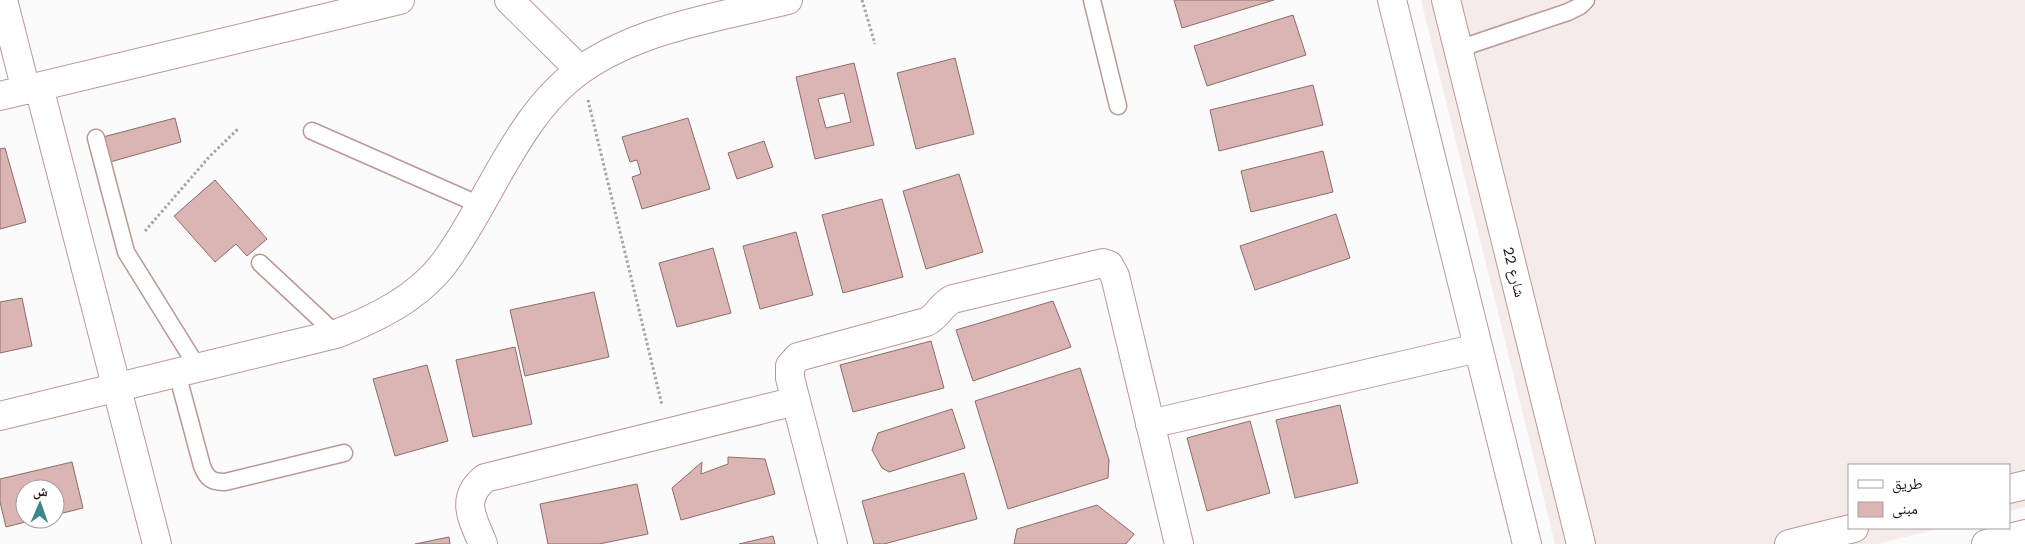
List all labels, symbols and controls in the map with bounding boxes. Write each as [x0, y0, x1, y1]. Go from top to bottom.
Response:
street label: شارع 22 [1498, 245, 1529, 299]
legend [1848, 464, 2010, 529]
text: طريق [1892, 475, 1923, 494]
north arrow [15, 479, 65, 529]
text: ش [33, 483, 48, 500]
text: مبنى [1892, 500, 1918, 519]

